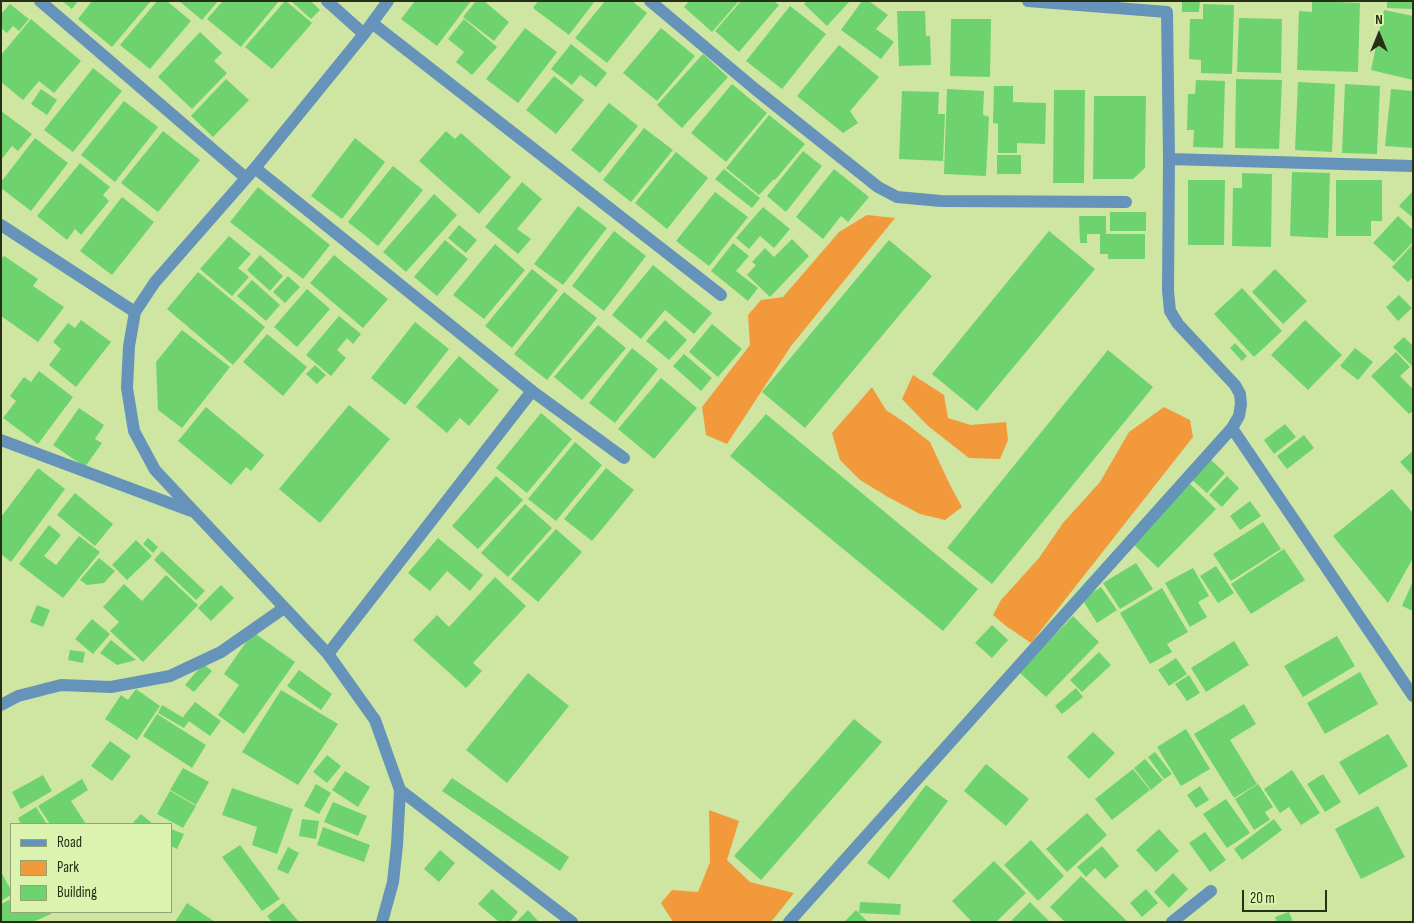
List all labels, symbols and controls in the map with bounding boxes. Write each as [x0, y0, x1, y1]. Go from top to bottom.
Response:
north arrow [1354, 10, 1404, 60]
text: N [1375, 11, 1383, 28]
legend [10, 823, 172, 913]
text: Road [57, 833, 82, 852]
text: Park [57, 858, 79, 877]
scale bar [1244, 880, 1329, 912]
text: Building [57, 883, 97, 902]
text: 20 m [1250, 889, 1275, 908]

